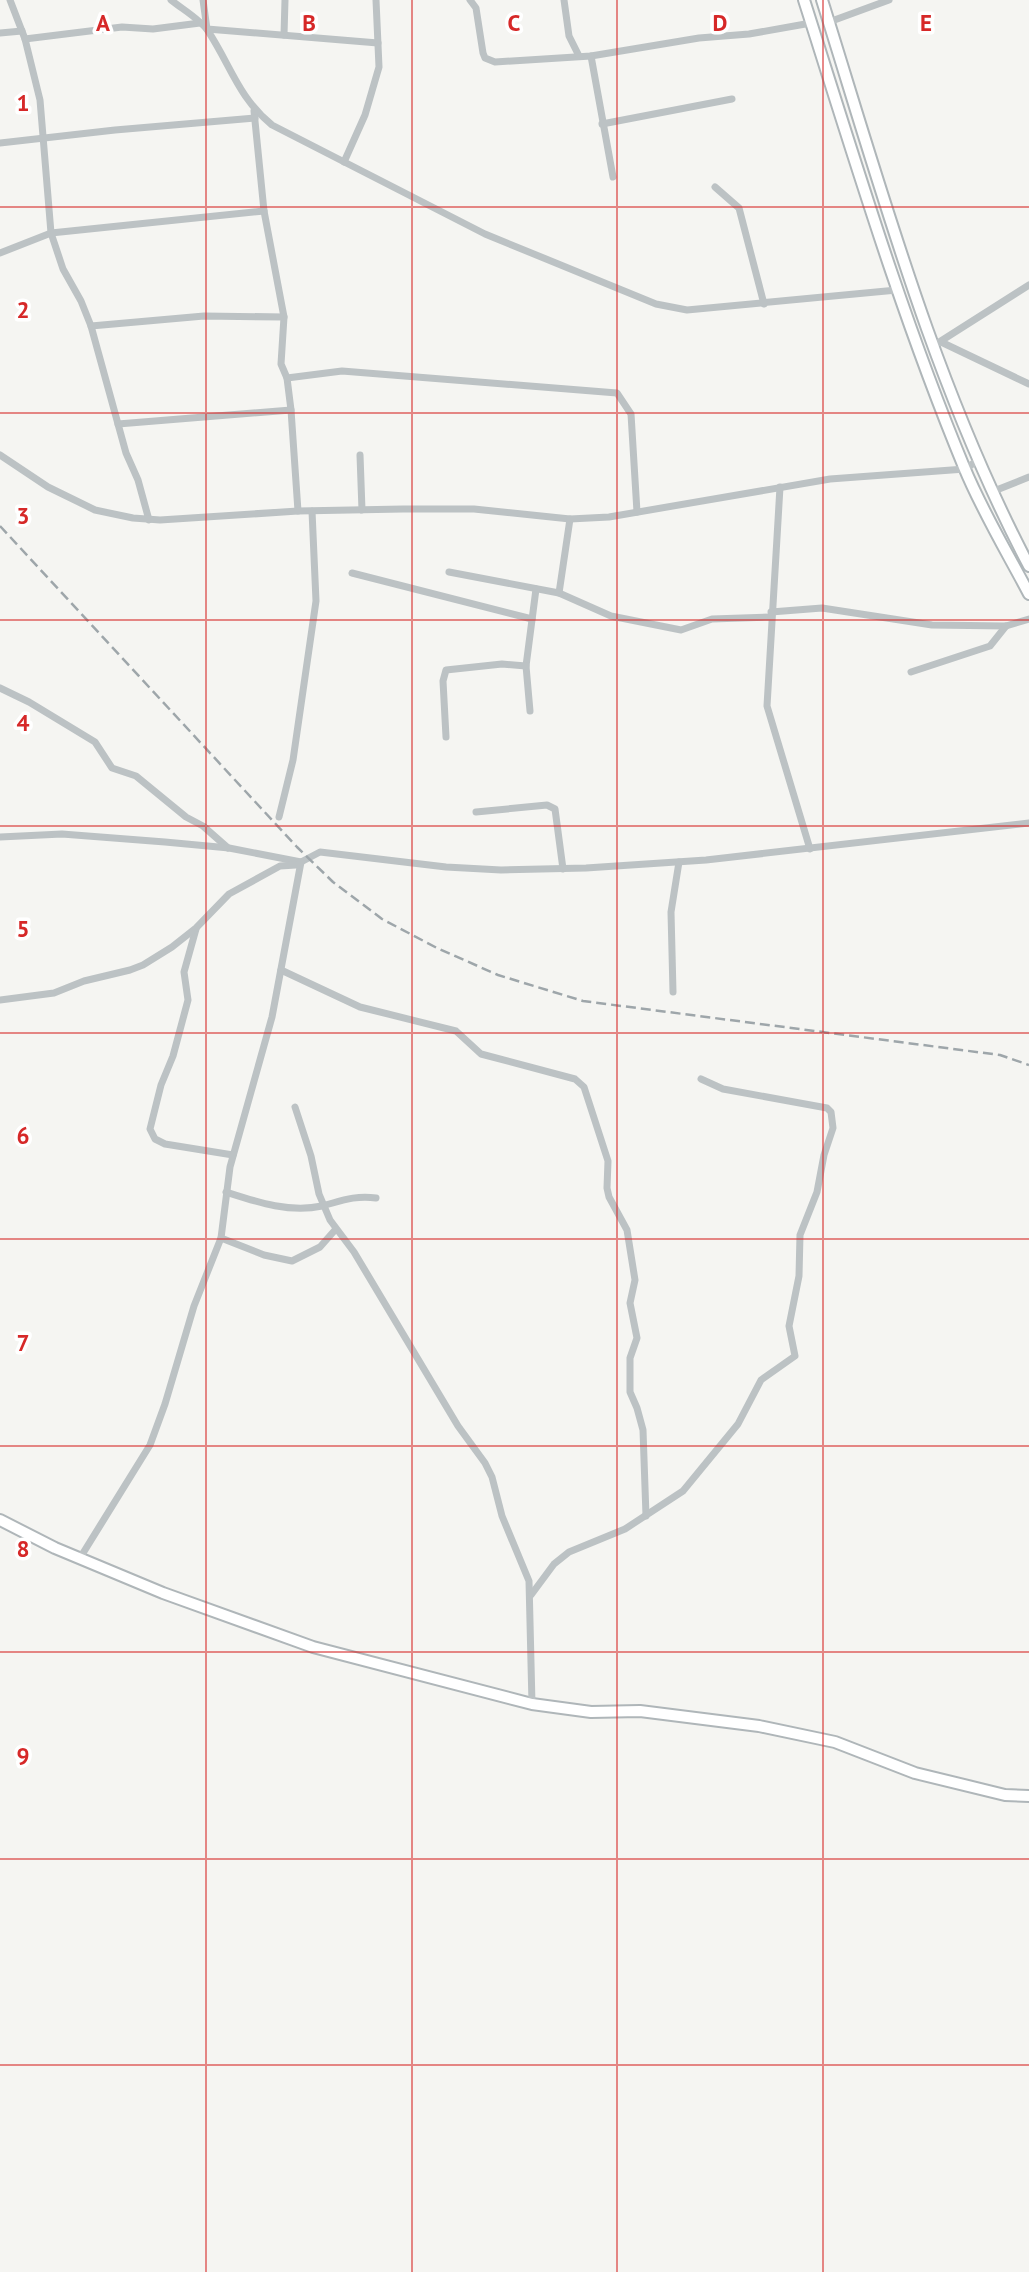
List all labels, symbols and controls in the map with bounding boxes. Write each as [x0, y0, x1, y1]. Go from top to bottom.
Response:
text: A [96, 8, 110, 37]
text: B [302, 8, 316, 37]
text: C [508, 8, 521, 37]
text: D [713, 8, 727, 37]
text: E [920, 8, 932, 37]
text: 1 [16, 88, 30, 117]
text: 2 [16, 295, 30, 324]
text: 3 [16, 501, 30, 530]
text: 4 [16, 708, 30, 737]
text: 5 [16, 914, 30, 943]
text: 6 [16, 1121, 30, 1150]
text: 7 [16, 1328, 30, 1357]
text: 8 [16, 1534, 30, 1563]
text: 9 [16, 1741, 30, 1770]

